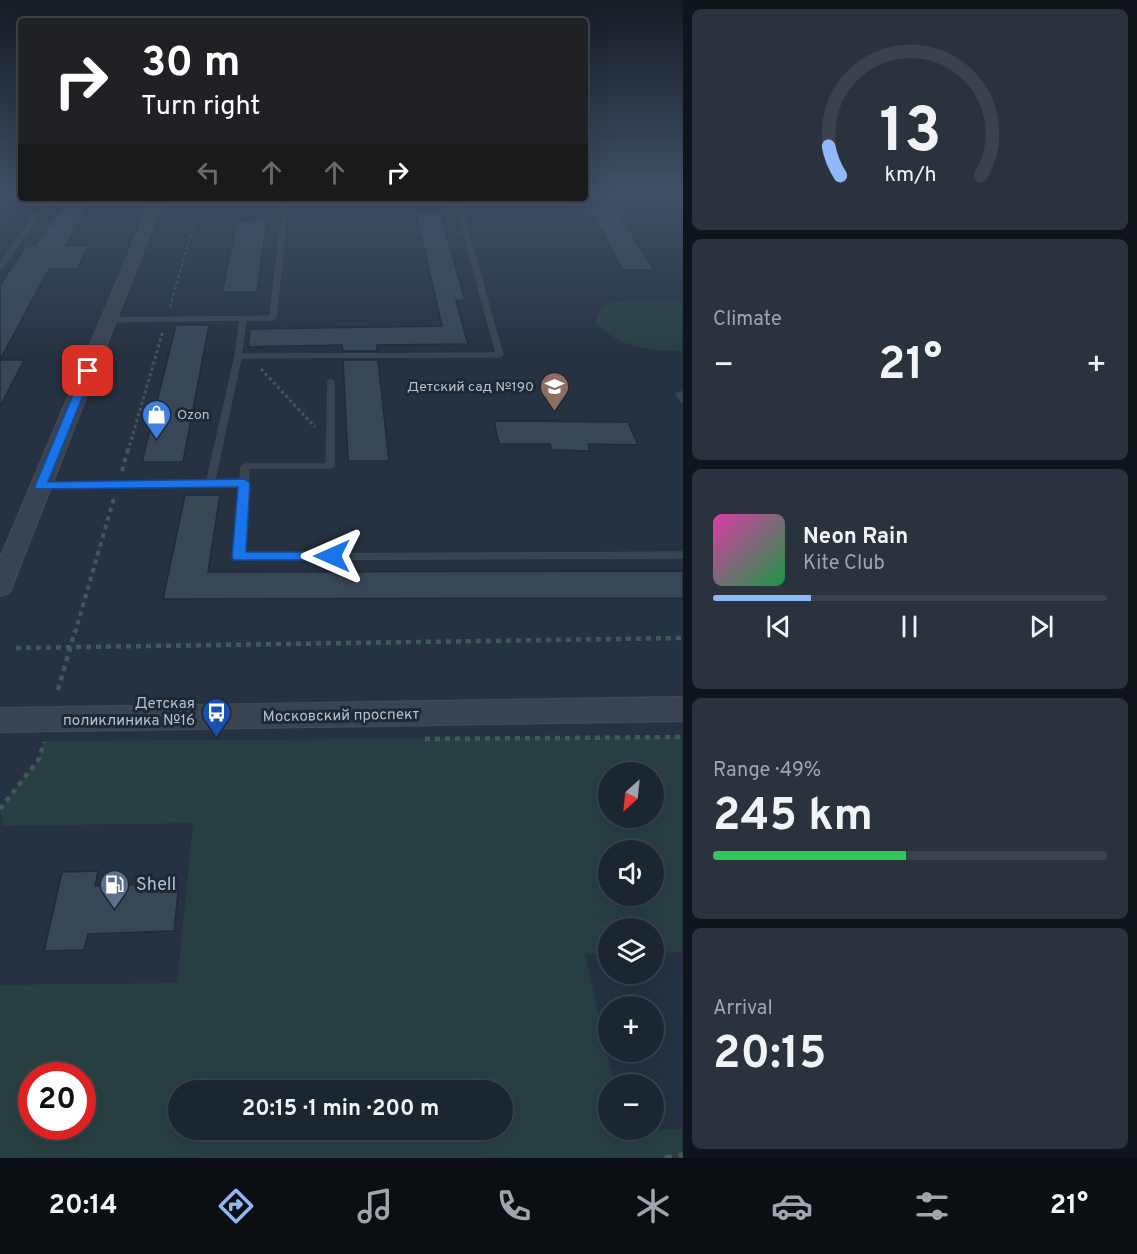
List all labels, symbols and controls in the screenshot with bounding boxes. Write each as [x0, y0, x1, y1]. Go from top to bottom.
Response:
text: 30 m [141, 38, 240, 91]
icon: right [42, 42, 120, 120]
text: Turn right [141, 90, 260, 124]
text: 13 [879, 96, 941, 175]
icon: left [192, 156, 225, 189]
icon: ahead [255, 156, 288, 189]
icon: ahead [318, 156, 351, 189]
icon: right [381, 156, 414, 189]
text: km/h [884, 163, 936, 190]
text: Climate [713, 307, 782, 333]
text: 21° [878, 338, 942, 395]
pin [62, 345, 113, 396]
text: − [713, 346, 734, 388]
text: + [1086, 346, 1107, 388]
icon: arrive [71, 354, 104, 387]
school or university icon: Детский сад №190 [539, 370, 571, 412]
place label: Детский сад №190 [407, 379, 534, 396]
shop icon: Ozon [140, 398, 172, 440]
place label: Ozon [177, 407, 210, 424]
position arrow [300, 524, 364, 588]
text: Neon Rain [803, 524, 908, 551]
text: Kite Club [803, 551, 885, 577]
icon: previous [762, 610, 795, 643]
icon: pause [893, 610, 926, 643]
icon: next [1025, 610, 1058, 643]
place label: Детская поликлиника №16 [63, 695, 195, 731]
bus stop icon: Детская поликлиника №16 [200, 696, 232, 738]
street label: Московский проспект [263, 706, 420, 727]
text: Range · 49% [713, 758, 821, 784]
north arrow [598, 762, 664, 828]
map controls [598, 762, 664, 1140]
text: 245 km [713, 789, 873, 846]
button: sound [598, 840, 664, 906]
fuel station icon: Shell [99, 868, 131, 910]
place label: Shell [136, 874, 176, 897]
button: layers [598, 918, 664, 984]
button: + [598, 996, 664, 1062]
text: Arrival [713, 996, 773, 1022]
text: 20:15 [713, 1027, 827, 1084]
speed limit sign: 20 [18, 1062, 96, 1140]
button: − [598, 1074, 664, 1140]
text: 20:15 · 1 min · 200 m [242, 1096, 439, 1123]
icon: directions [215, 1185, 257, 1227]
icon: music [354, 1185, 396, 1227]
icon: phone [493, 1185, 535, 1227]
icon: climate [632, 1185, 674, 1227]
icon: car [771, 1185, 813, 1227]
icon: filters [911, 1185, 953, 1227]
text: 20:14 [49, 1189, 118, 1223]
text: 21° [1050, 1189, 1088, 1223]

